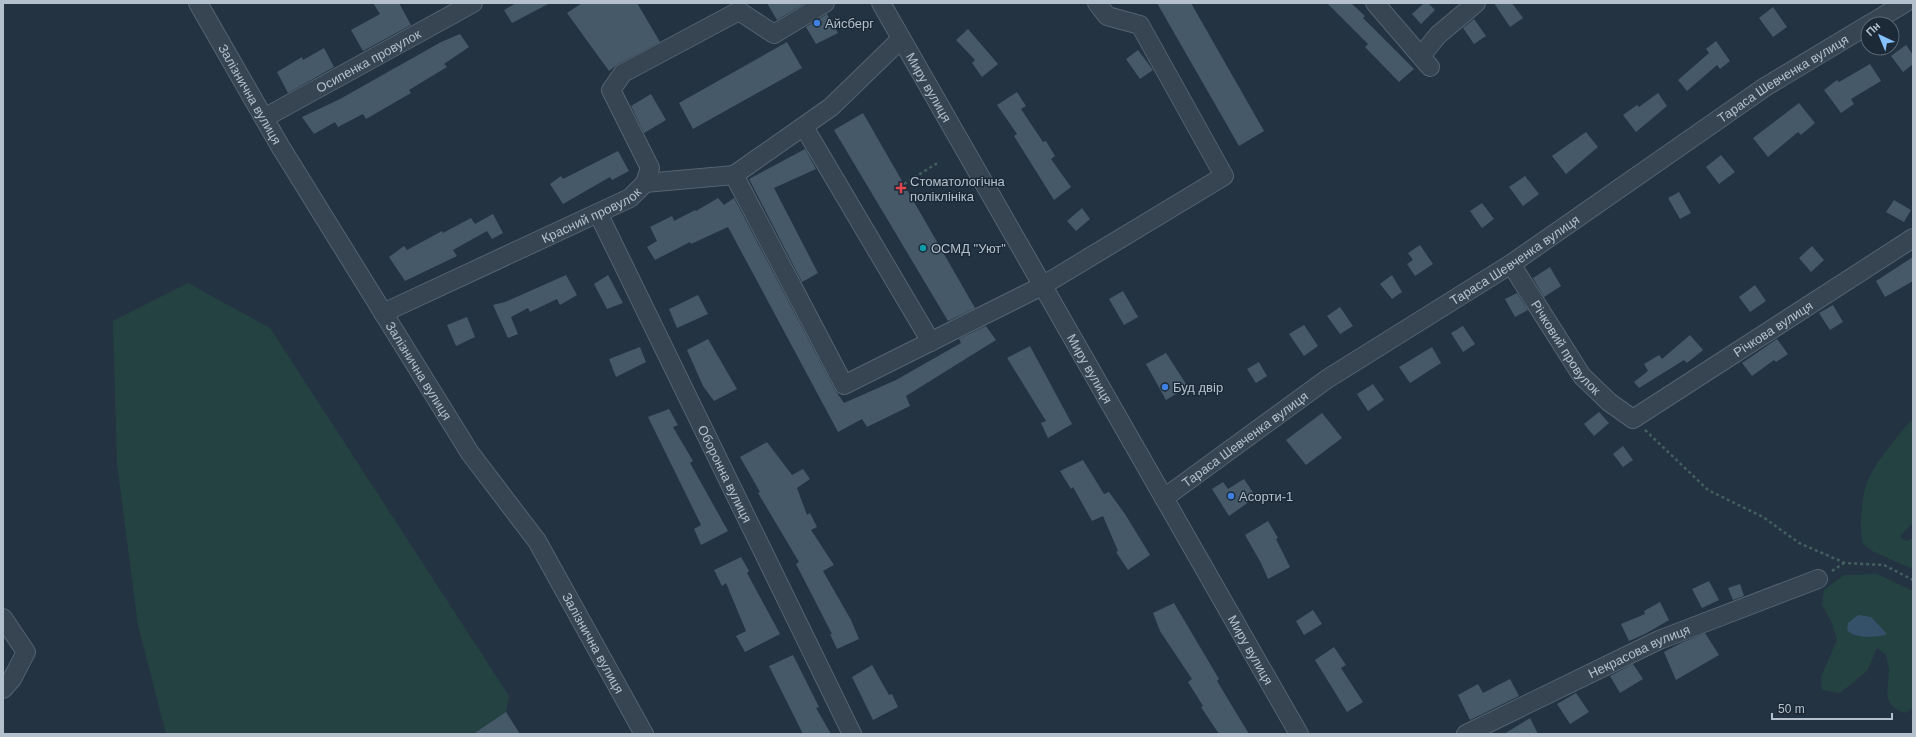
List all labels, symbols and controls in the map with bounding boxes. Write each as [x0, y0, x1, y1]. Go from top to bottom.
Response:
place label: Айсберг [825, 16, 874, 31]
north arrow [1860, 16, 1900, 56]
marker: Айсберг [812, 18, 822, 28]
text: Пн [1864, 19, 1882, 38]
street label: Осипенка провулок [313, 26, 423, 95]
street label: Тараса Шевченка вулиця [1714, 31, 1851, 125]
street label: Залізнична вулиця [216, 41, 285, 147]
street label: Миру вулиця [903, 50, 955, 125]
place label: Стоматологічна поліклініка [910, 174, 1006, 204]
marker: Стоматологічна поліклініка [895, 182, 907, 194]
street label: Красний провулок [539, 184, 644, 246]
street label: Тараса Шевченка вулиця [1447, 211, 1582, 308]
place label: ОСМД "Уют" [931, 241, 1006, 256]
marker: ОСМД "Уют" [918, 243, 928, 253]
street label: Річковий провулок [1528, 297, 1604, 398]
street label: Річкова вулиця [1730, 298, 1815, 360]
street label: Залізнична вулиця [383, 319, 455, 423]
street label: Миру вулиця [1064, 331, 1116, 406]
place label: Буд двір [1173, 380, 1223, 395]
marker: Буд двір [1160, 382, 1170, 392]
street label: Тараса Шевченка вулиця [1179, 388, 1311, 490]
street label: Оборонна вулиця [695, 422, 755, 525]
place label: Асорти-1 [1239, 489, 1293, 504]
marker: Асорти-1 [1226, 491, 1236, 501]
street label: Залізнична вулиця [560, 590, 627, 696]
street label: Миру вулиця [1225, 612, 1277, 687]
street label: Некрасова вулиця [1586, 621, 1692, 681]
scale bar [1772, 695, 1892, 721]
text: 50 m [1778, 702, 1805, 716]

